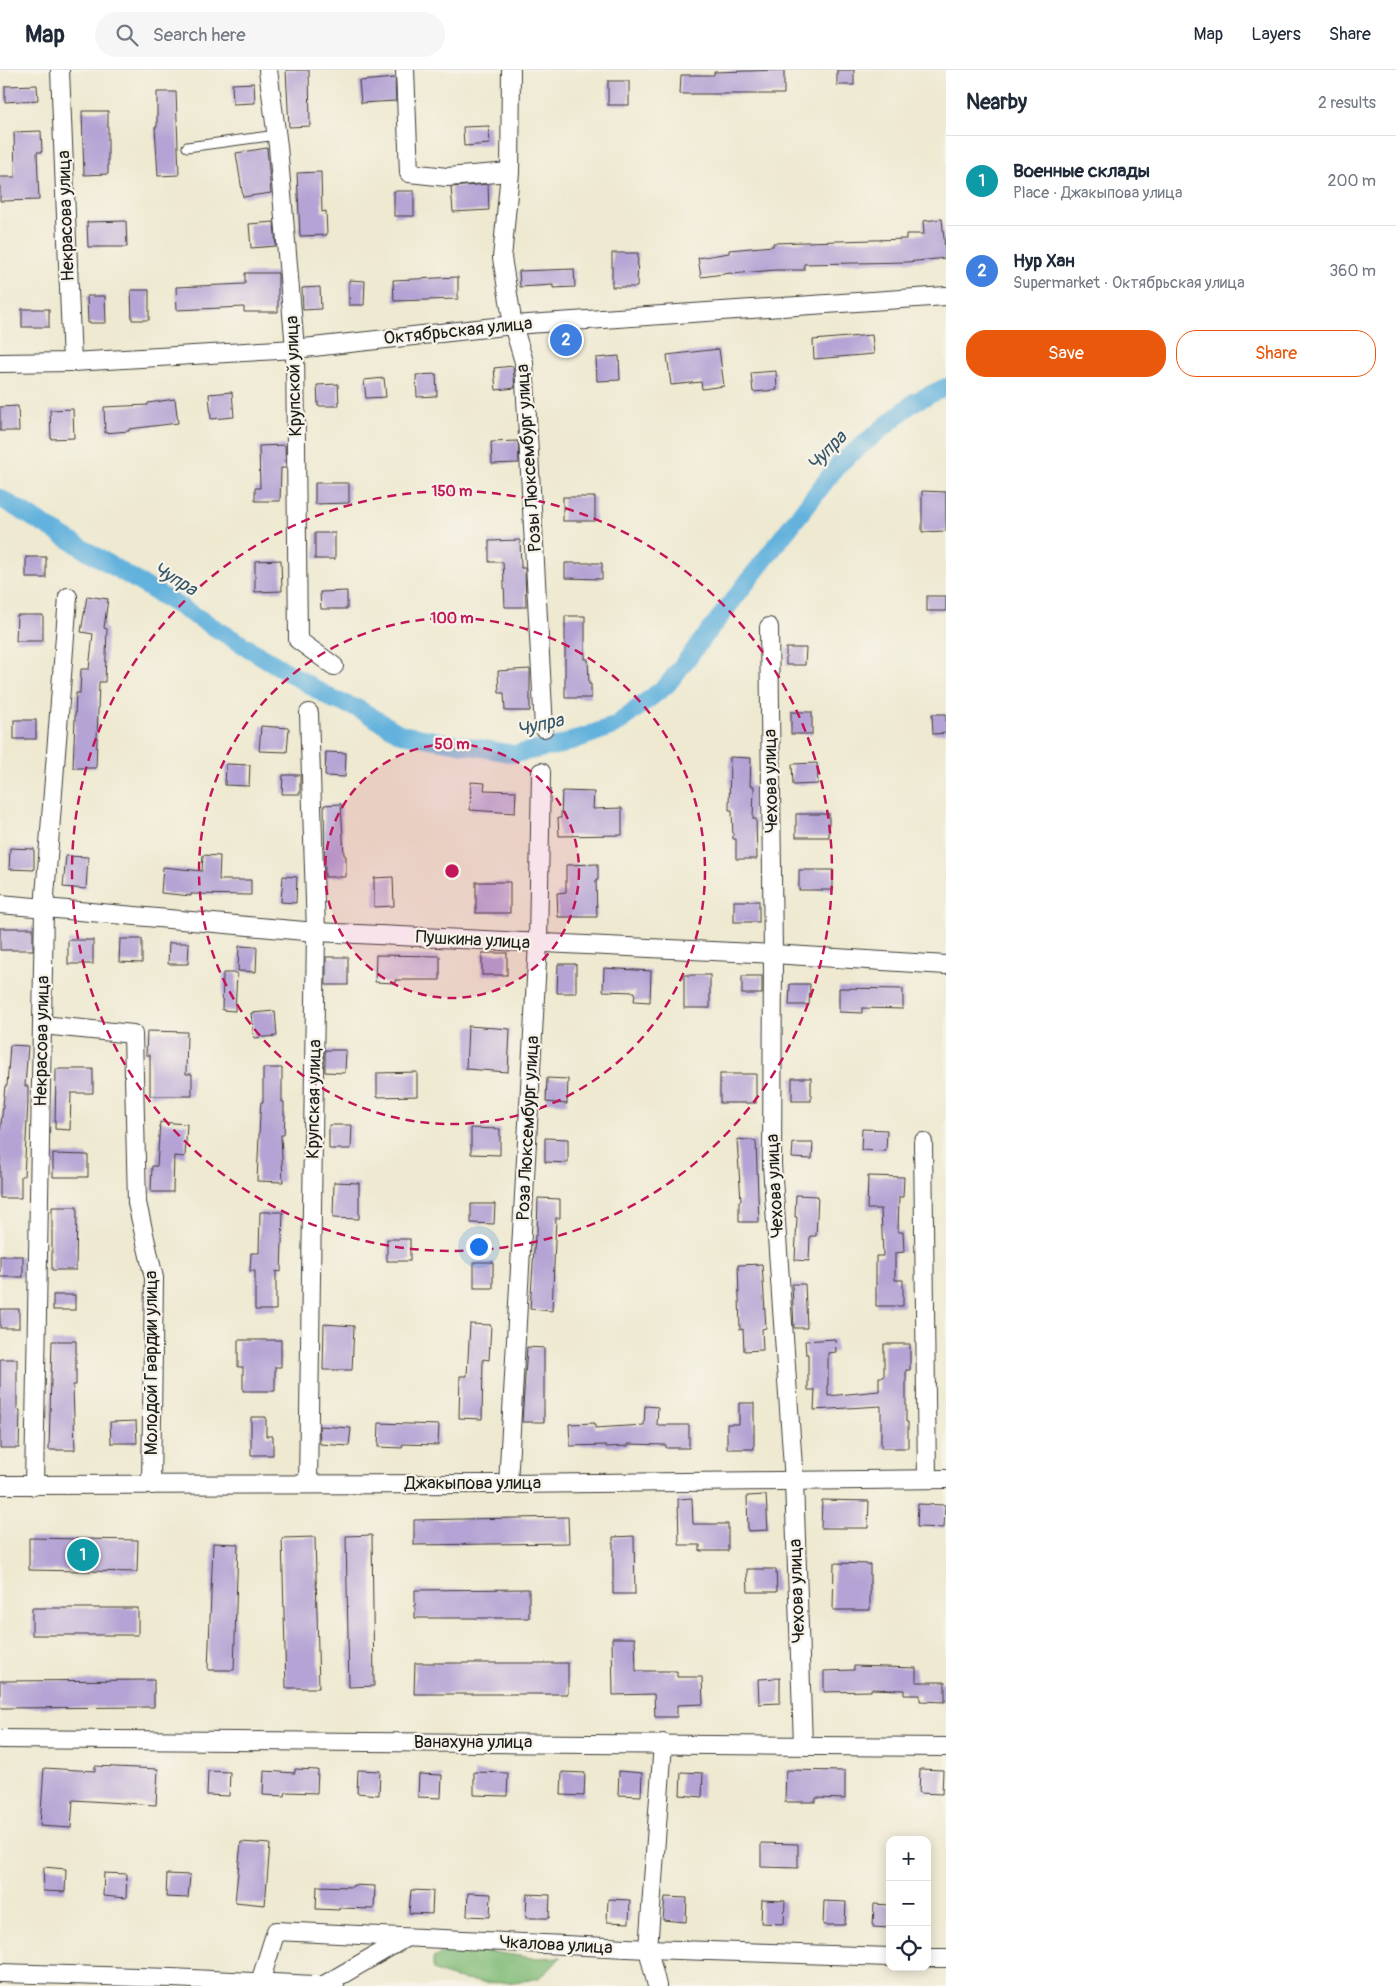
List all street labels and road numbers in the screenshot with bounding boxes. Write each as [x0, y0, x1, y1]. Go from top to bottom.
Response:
street label: Некрасова улица [52, 150, 80, 282]
street label: Октябрьская улица [383, 312, 533, 350]
street label: Крупской улица [280, 315, 308, 437]
street label: Розы Люксембург улица [511, 363, 547, 553]
street label: Чехова улица [759, 729, 783, 833]
street label: Пушкина улица [415, 926, 531, 954]
street label: Некрасова улица [29, 975, 55, 1107]
street label: Роза Люксембург улица [512, 1035, 544, 1221]
street label: Крупская улица [301, 1039, 327, 1159]
street label: Чехова улица [761, 1133, 789, 1239]
street label: Молодой Гвардии улица [140, 1271, 163, 1455]
street label: Джакыпова улица [404, 1472, 541, 1495]
street label: Чехова улица [784, 1538, 810, 1644]
street label: Ванахуна улица [414, 1731, 532, 1754]
street label: Чкалова улица [499, 1931, 613, 1959]

